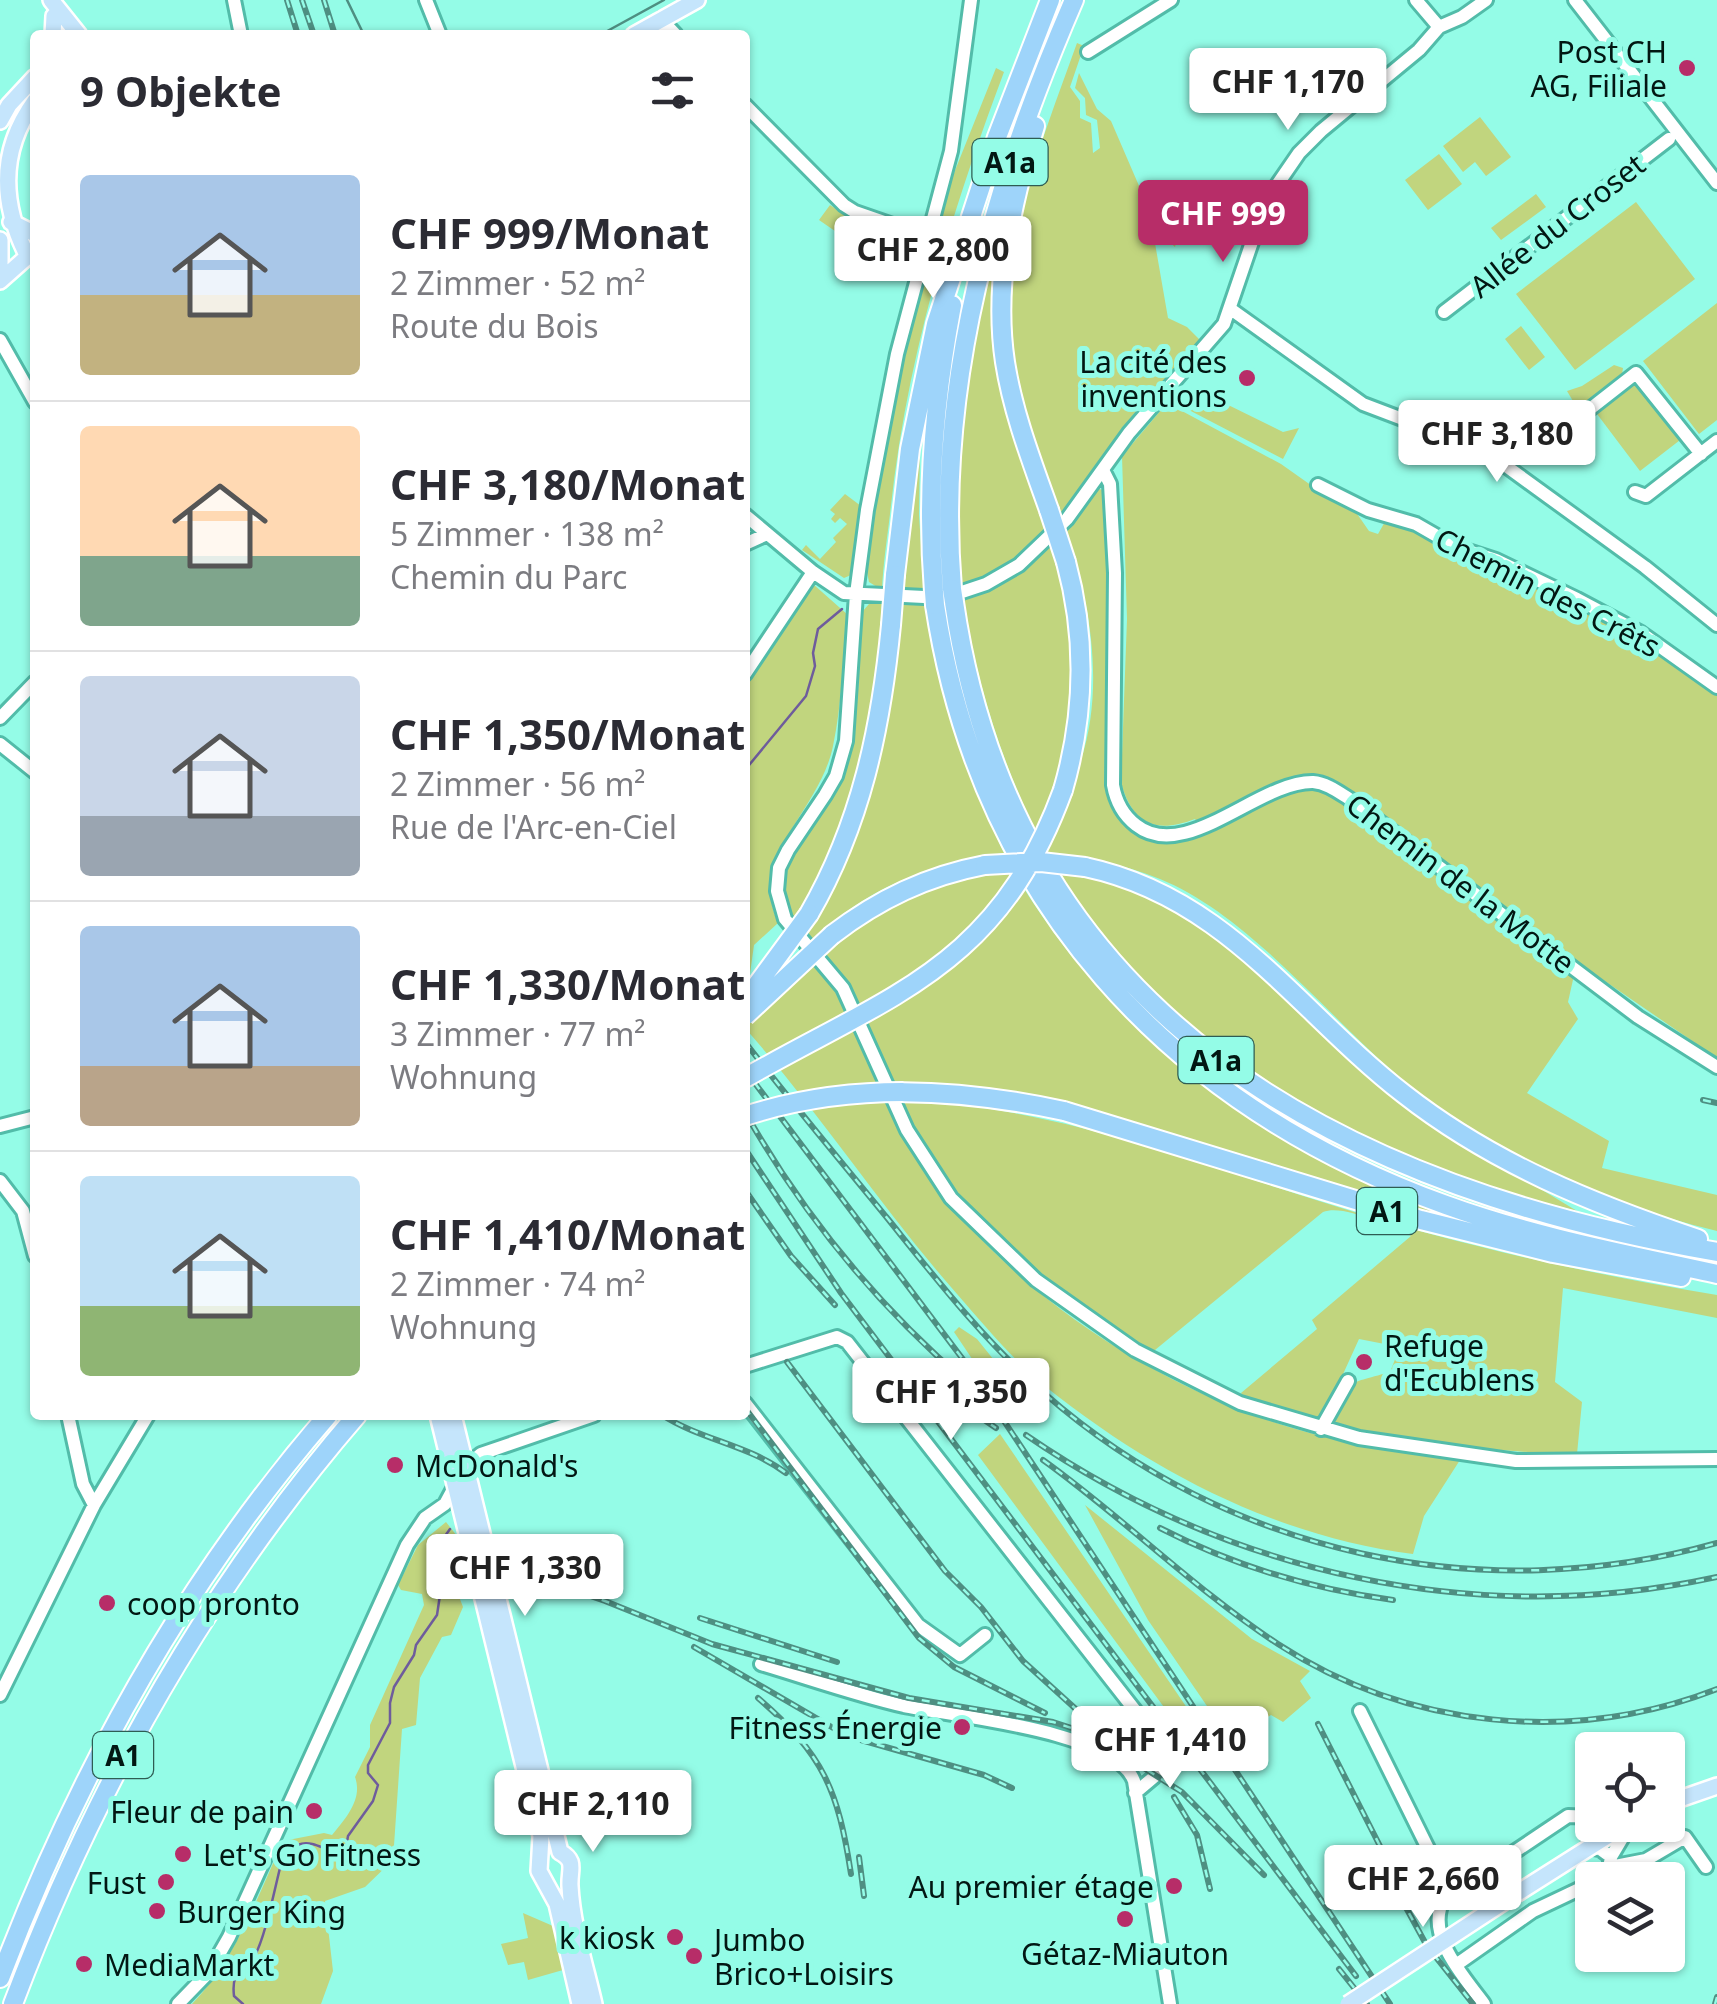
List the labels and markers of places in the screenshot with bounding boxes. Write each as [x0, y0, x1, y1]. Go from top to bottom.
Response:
place label: Post CH AG, Filiale [1530, 31, 1667, 106]
pin: CHF 1,170 [1174, 48, 1402, 133]
marker: Post CH AG, Filiale [1676, 57, 1698, 79]
pin: CHF 999 [1131, 180, 1315, 265]
pin: CHF 2,800 [819, 216, 1047, 301]
place label: La cité des inventions [1079, 341, 1227, 416]
marker: La cité des inventions [1236, 367, 1258, 389]
pin: CHF 3,180 [1383, 400, 1611, 485]
place label: Refuge d'Ecublens [1384, 1325, 1535, 1400]
marker: Refuge d'Ecublens [1353, 1351, 1375, 1373]
pin: CHF 1,350 [837, 1358, 1065, 1443]
place label: McDonald's [415, 1445, 578, 1486]
marker: McDonald's [384, 1454, 406, 1476]
pin: CHF 1,330 [411, 1534, 639, 1619]
place label: coop pronto [127, 1583, 300, 1624]
marker: coop pronto [96, 1592, 118, 1614]
pin: CHF 1,410 [1056, 1706, 1284, 1791]
place label: Fitness Énergie [729, 1707, 942, 1748]
marker: Fitness Énergie [951, 1716, 973, 1738]
pin: CHF 2,110 [479, 1770, 707, 1855]
place label: Fleur de pain [110, 1791, 294, 1832]
marker: Fleur de pain [303, 1800, 325, 1822]
place label: Let's Go Fitness [203, 1834, 421, 1875]
marker: Let's Go Fitness [172, 1843, 194, 1865]
pin: CHF 2,660 [1309, 1845, 1537, 1930]
place label: Fust [87, 1862, 146, 1903]
place label: Au premier étage [908, 1866, 1154, 1907]
marker: Fust [155, 1871, 177, 1893]
marker: Au premier étage [1163, 1875, 1185, 1897]
place label: Burger King [177, 1891, 346, 1932]
marker: Burger King [146, 1900, 168, 1922]
marker: Gétaz-Miauton [1114, 1908, 1136, 1930]
place label: k kiosk [559, 1917, 655, 1958]
place label: Jumbo Brico+Loisirs [711, 1919, 894, 1994]
marker: k kiosk [664, 1926, 686, 1948]
place label: Gétaz-Miauton [1021, 1933, 1229, 1974]
place label: MediaMarkt [104, 1944, 275, 1985]
marker: Jumbo Brico+Loisirs [683, 1945, 705, 1967]
marker: MediaMarkt [73, 1953, 95, 1975]

